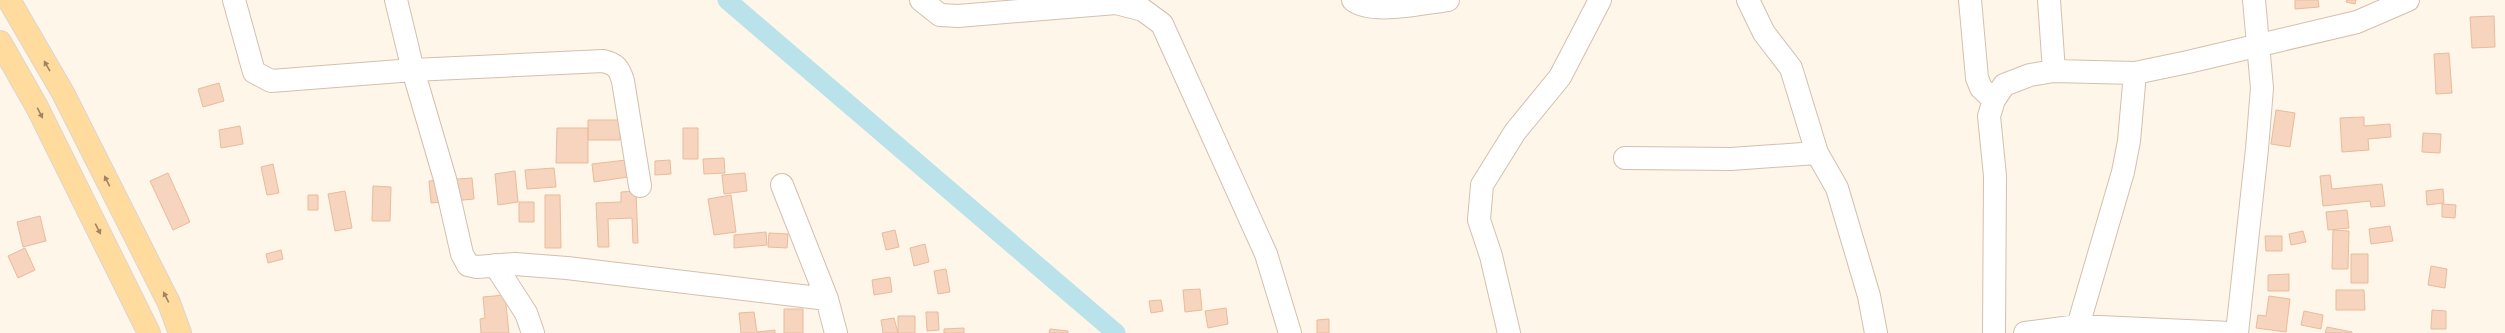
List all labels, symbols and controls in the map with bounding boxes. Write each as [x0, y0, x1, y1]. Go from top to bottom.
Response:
one-way arrow [44, 60, 50, 72]
one-way arrow [36, 107, 43, 119]
one-way arrow [104, 175, 110, 187]
one-way arrow [95, 223, 101, 235]
one-way arrow [163, 291, 169, 303]

